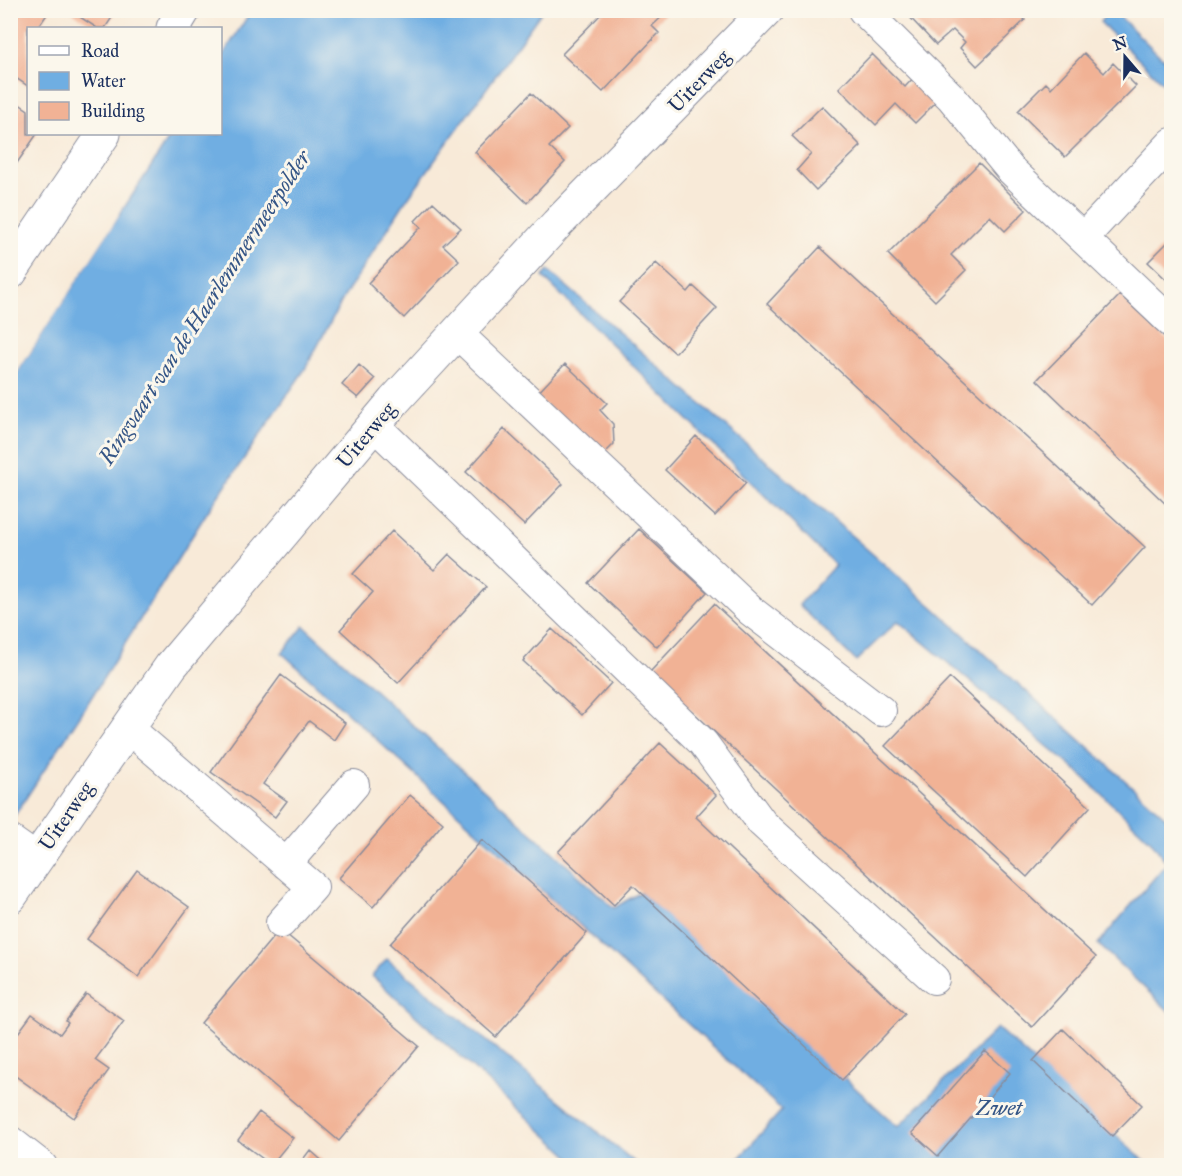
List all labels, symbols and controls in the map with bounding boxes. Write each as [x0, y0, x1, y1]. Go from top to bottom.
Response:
legend [27, 27, 222, 135]
north arrow [1095, 27, 1155, 87]
text: N [1110, 32, 1130, 55]
text: Road [81, 40, 119, 62]
street label: Uiterweg [662, 44, 736, 118]
text: Water [81, 70, 126, 92]
text: Building [81, 100, 145, 123]
water label: Ringvaart van de Haarlemmermeerpolder [92, 144, 317, 470]
street label: Uiterweg [331, 396, 401, 473]
street label: Uiterweg [33, 776, 99, 856]
water label: Zwet [975, 1094, 1023, 1121]

